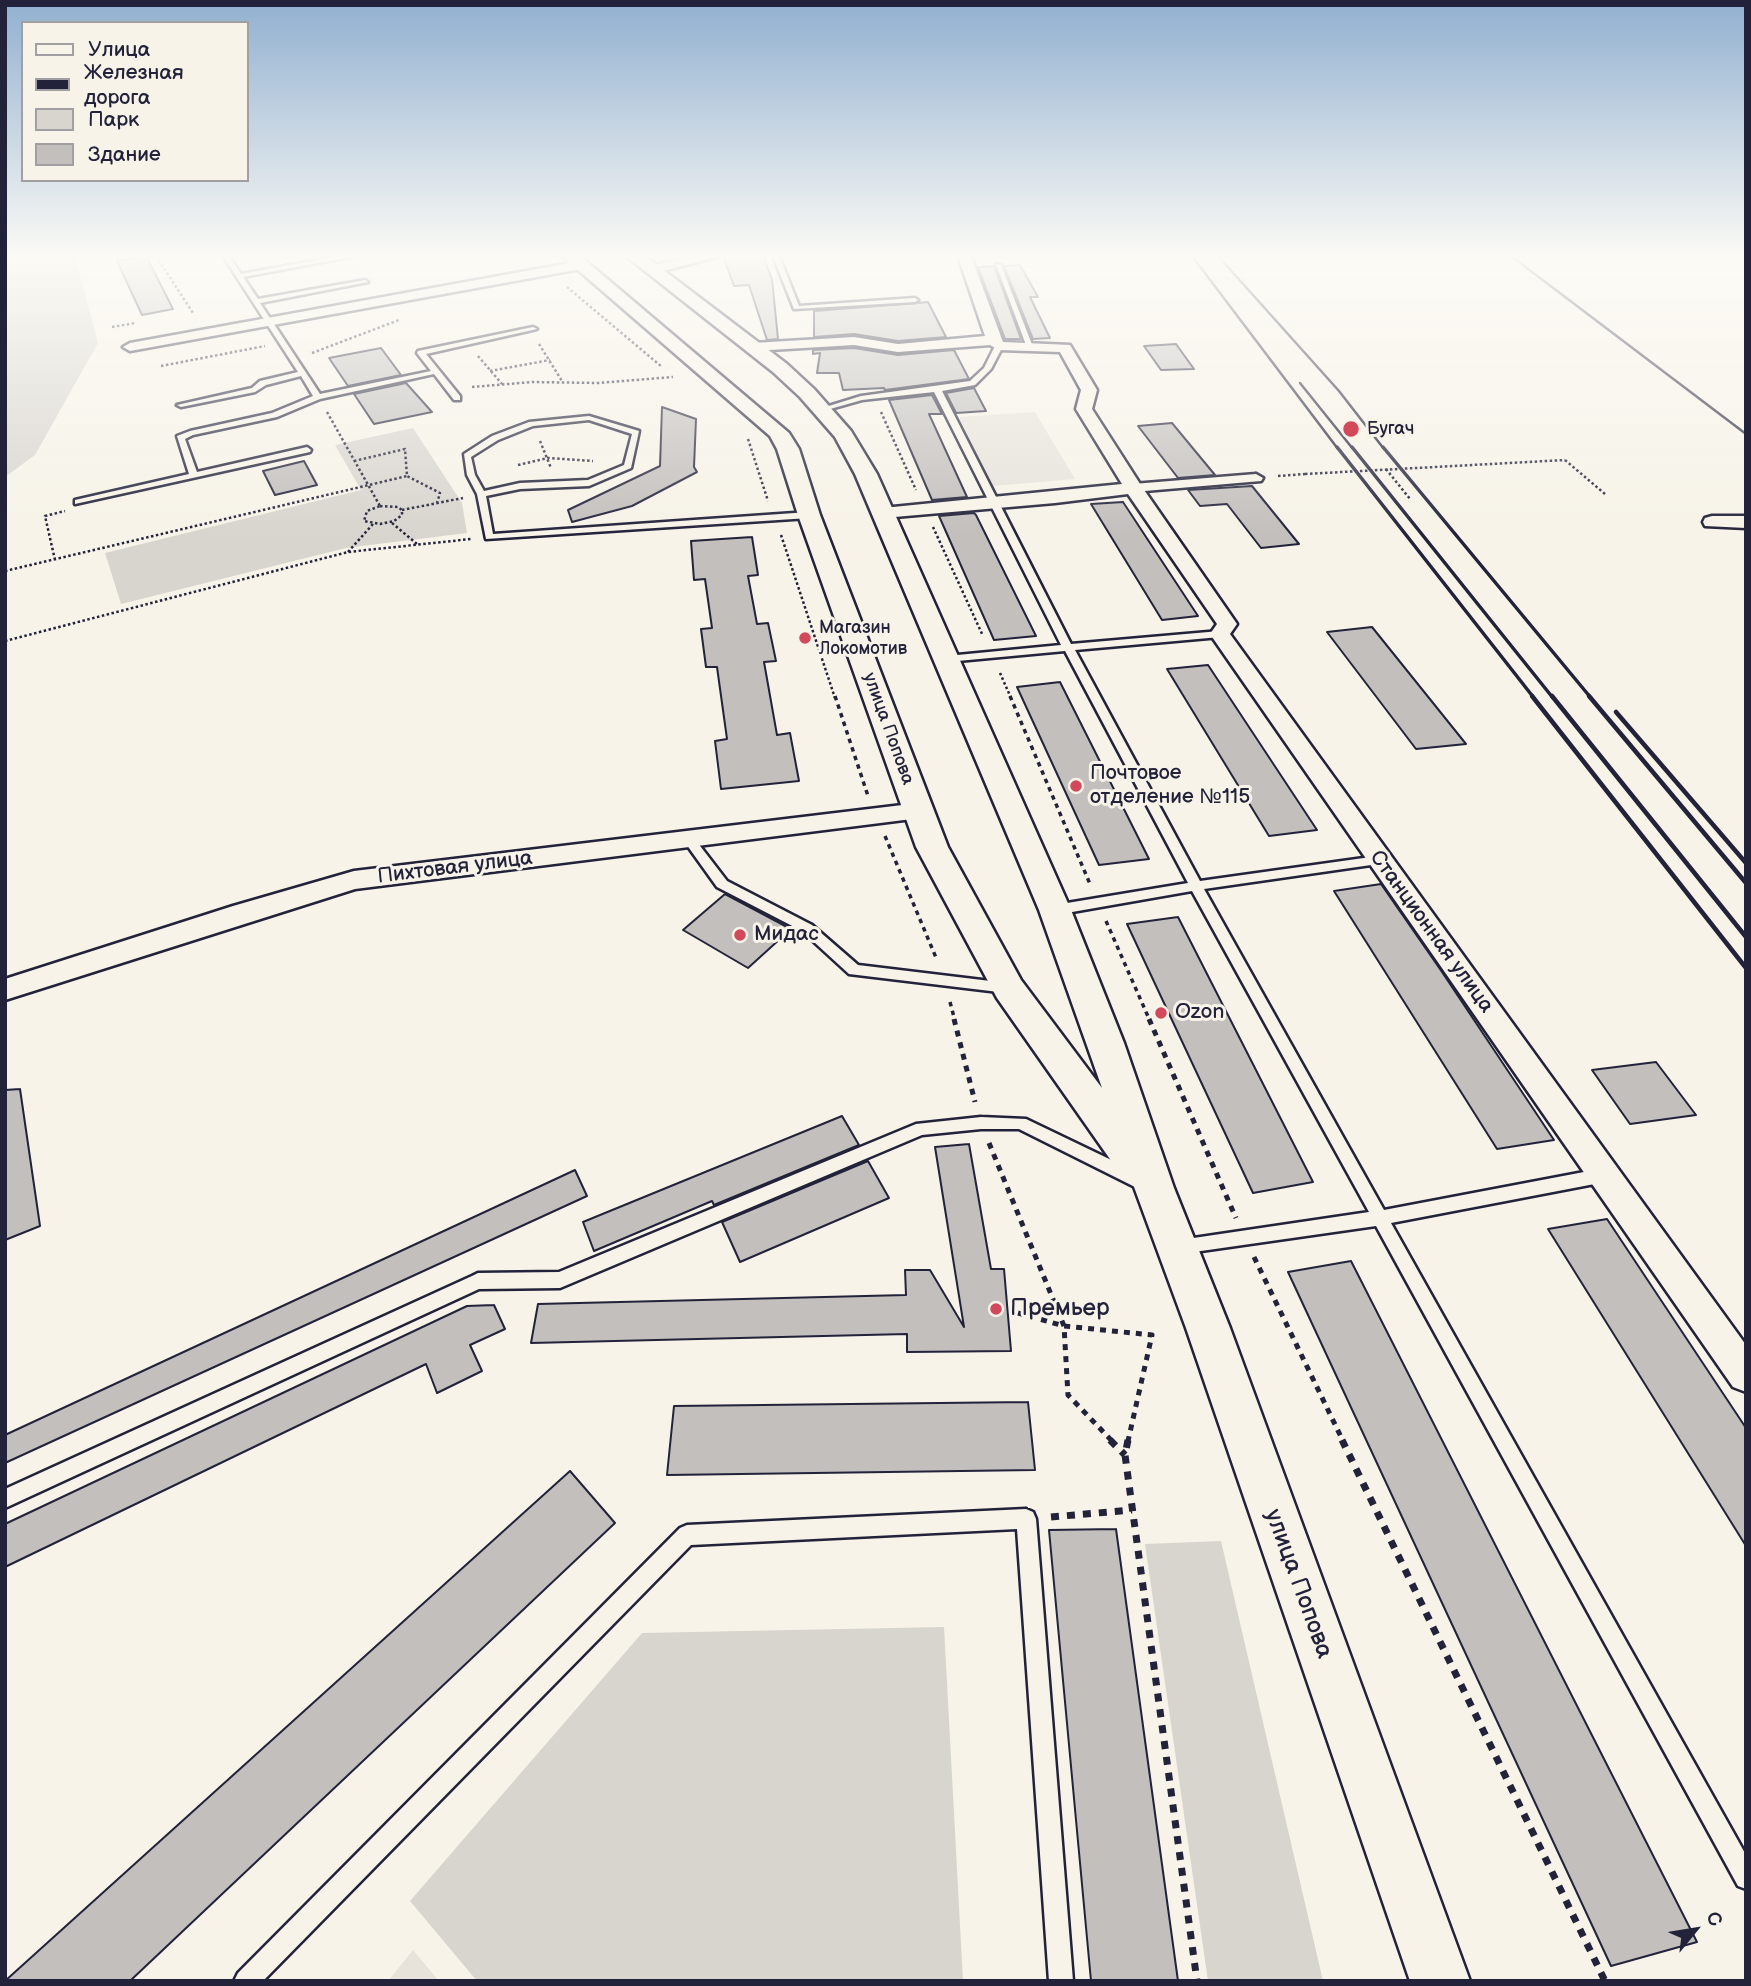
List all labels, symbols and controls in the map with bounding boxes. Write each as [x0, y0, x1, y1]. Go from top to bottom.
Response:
legend [21, 21, 248, 182]
text: Улица [88, 37, 150, 62]
text: Железная дорога [84, 60, 184, 110]
text: Парк [88, 107, 139, 132]
text: Здание [88, 142, 161, 167]
place label: Бугач [1367, 418, 1414, 440]
marker: Бугач [1341, 419, 1361, 439]
place label: Магазин Локомотив [819, 617, 907, 660]
marker: Магазин Локомотив [797, 630, 813, 646]
street label: улица Попова [858, 670, 918, 788]
place label: Почтовое отделение №115 [1090, 761, 1250, 811]
marker: Почтовое отделение №115 [1068, 778, 1084, 794]
street label: Пихтовая улица [376, 846, 534, 890]
street label: Станционная улица [1364, 846, 1498, 1018]
place label: Мидас [754, 922, 819, 948]
marker: Мидас [732, 927, 748, 943]
place label: Ozon [1175, 1000, 1224, 1026]
marker: Ozon [1153, 1005, 1169, 1021]
place label: Премьер [1010, 1295, 1109, 1323]
marker: Премьер [988, 1301, 1004, 1317]
street label: улица Попова [1258, 1506, 1338, 1662]
north arrow [1660, 1895, 1730, 1965]
text: С [1700, 1908, 1727, 1931]

